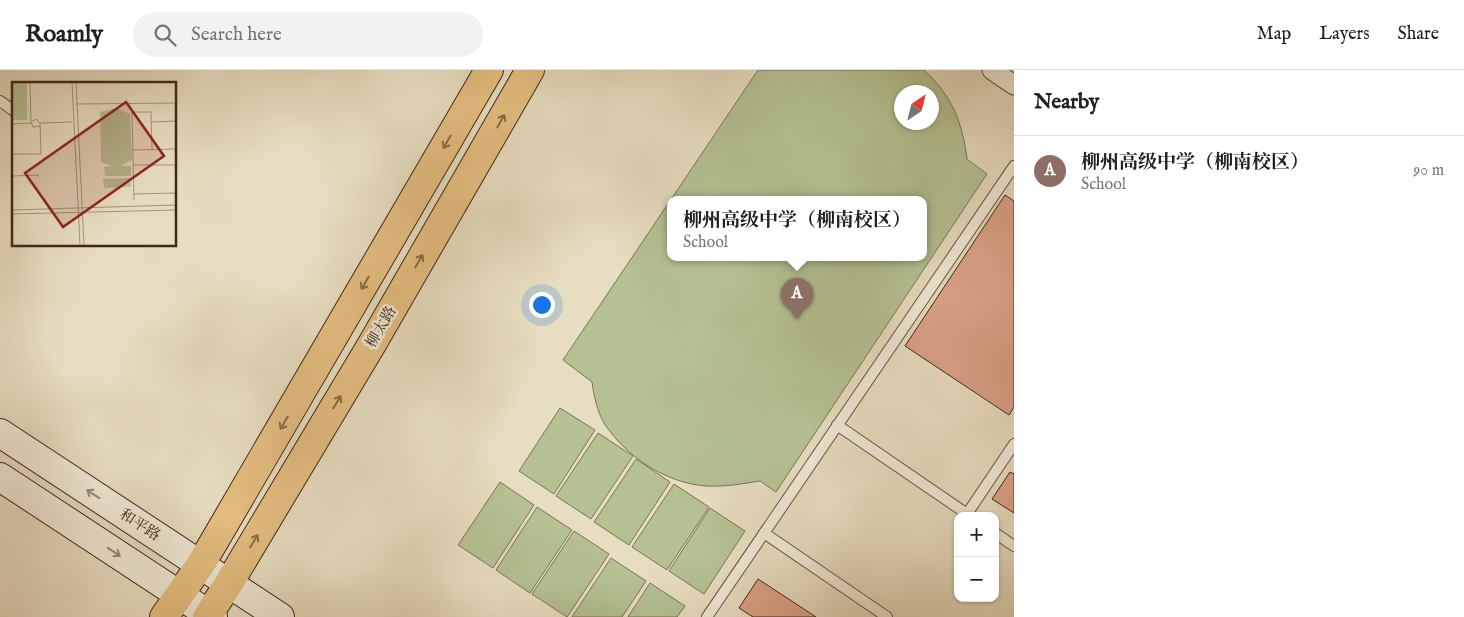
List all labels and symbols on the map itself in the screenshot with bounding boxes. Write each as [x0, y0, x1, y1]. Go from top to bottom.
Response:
inset map [12, 82, 176, 246]
north arrow [894, 85, 939, 130]
one-way arrow [496, 113, 506, 128]
one-way arrow [441, 135, 451, 149]
one-way arrow [415, 255, 425, 269]
one-way arrow [359, 275, 369, 289]
pin: A [781, 278, 813, 319]
your location [529, 292, 555, 318]
street label: 柳太路 [362, 303, 400, 351]
one-way arrow [333, 395, 343, 409]
one-way arrow [278, 416, 288, 430]
one-way arrow [87, 489, 101, 499]
street label: 和平路 [116, 505, 164, 545]
one-way arrow [250, 535, 260, 549]
one-way arrow [107, 547, 121, 557]

